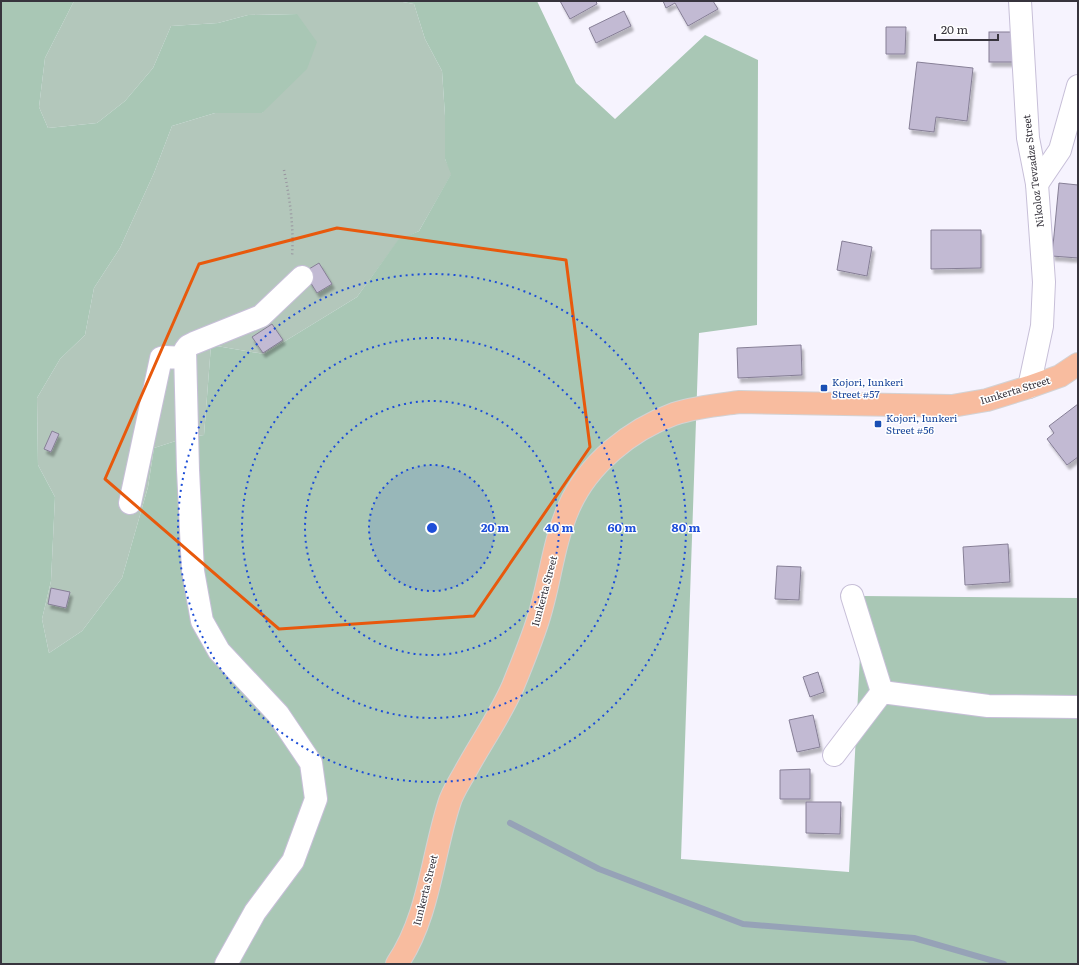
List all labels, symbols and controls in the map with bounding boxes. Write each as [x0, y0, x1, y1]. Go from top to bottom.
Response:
scale bar [935, 16, 998, 42]
text: 20 m [941, 20, 968, 38]
street label: Nikoloz Tevzadze Street [1018, 114, 1047, 228]
street label: Iunkerta Street [978, 372, 1052, 407]
place label: Kojori, Iunkeri Street #57 [832, 374, 904, 401]
marker: Kojori, Iunkeri Street #57 [819, 383, 829, 393]
place label: Kojori, Iunkeri Street #56 [886, 410, 958, 437]
marker: Kojori, Iunkeri Street #56 [873, 419, 883, 429]
text: 20 m [481, 518, 509, 536]
text: 40 m [545, 518, 574, 536]
text: 60 m [608, 518, 636, 536]
text: 80 m [672, 518, 700, 536]
centre of rings [425, 521, 439, 535]
street label: Iunkerta Street [527, 554, 560, 628]
street label: Iunkerta Street [408, 853, 441, 927]

